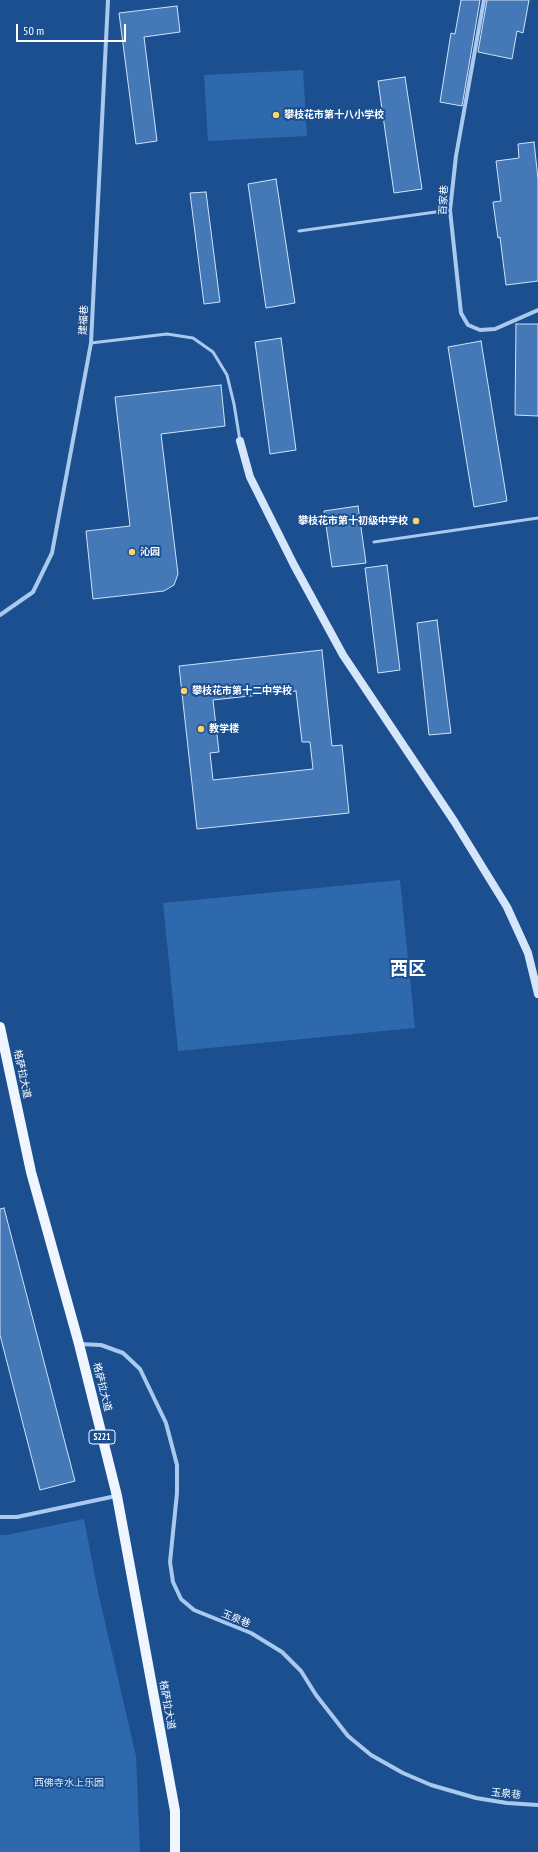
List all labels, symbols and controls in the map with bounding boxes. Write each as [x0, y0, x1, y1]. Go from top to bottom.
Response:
scale bar [18, 16, 128, 42]
text: 50 m [23, 23, 44, 38]
place label: 攀枝花市第十八小学校 [284, 109, 384, 121]
marker: 攀枝花市第十八小学校 [271, 110, 281, 120]
street label: 百家巷 [437, 185, 451, 215]
street label: 建福巷 [77, 305, 91, 335]
place label: 攀枝花市第十初级中学校 [298, 515, 408, 527]
marker: 攀枝花市第十初级中学校 [411, 516, 421, 526]
place label: 沁园 [140, 546, 160, 558]
marker: 沁园 [127, 547, 137, 557]
place label: 攀枝花市第十二中学校 [192, 685, 292, 697]
marker: 攀枝花市第十二中学校 [179, 686, 189, 696]
place label: 教学楼 [209, 723, 239, 735]
marker: 教学楼 [196, 724, 206, 734]
district label: 西区 [390, 959, 426, 981]
street label: 格萨拉大道 [11, 1048, 33, 1100]
street label: 格萨拉大道 [90, 1361, 114, 1413]
road number: S221 [89, 1430, 115, 1444]
street label: 玉泉巷 [220, 1608, 252, 1630]
street label: 格萨拉大道 [157, 1679, 177, 1731]
park label: 西佛寺水上乐园 [34, 1777, 104, 1789]
street label: 玉泉巷 [490, 1786, 522, 1802]

